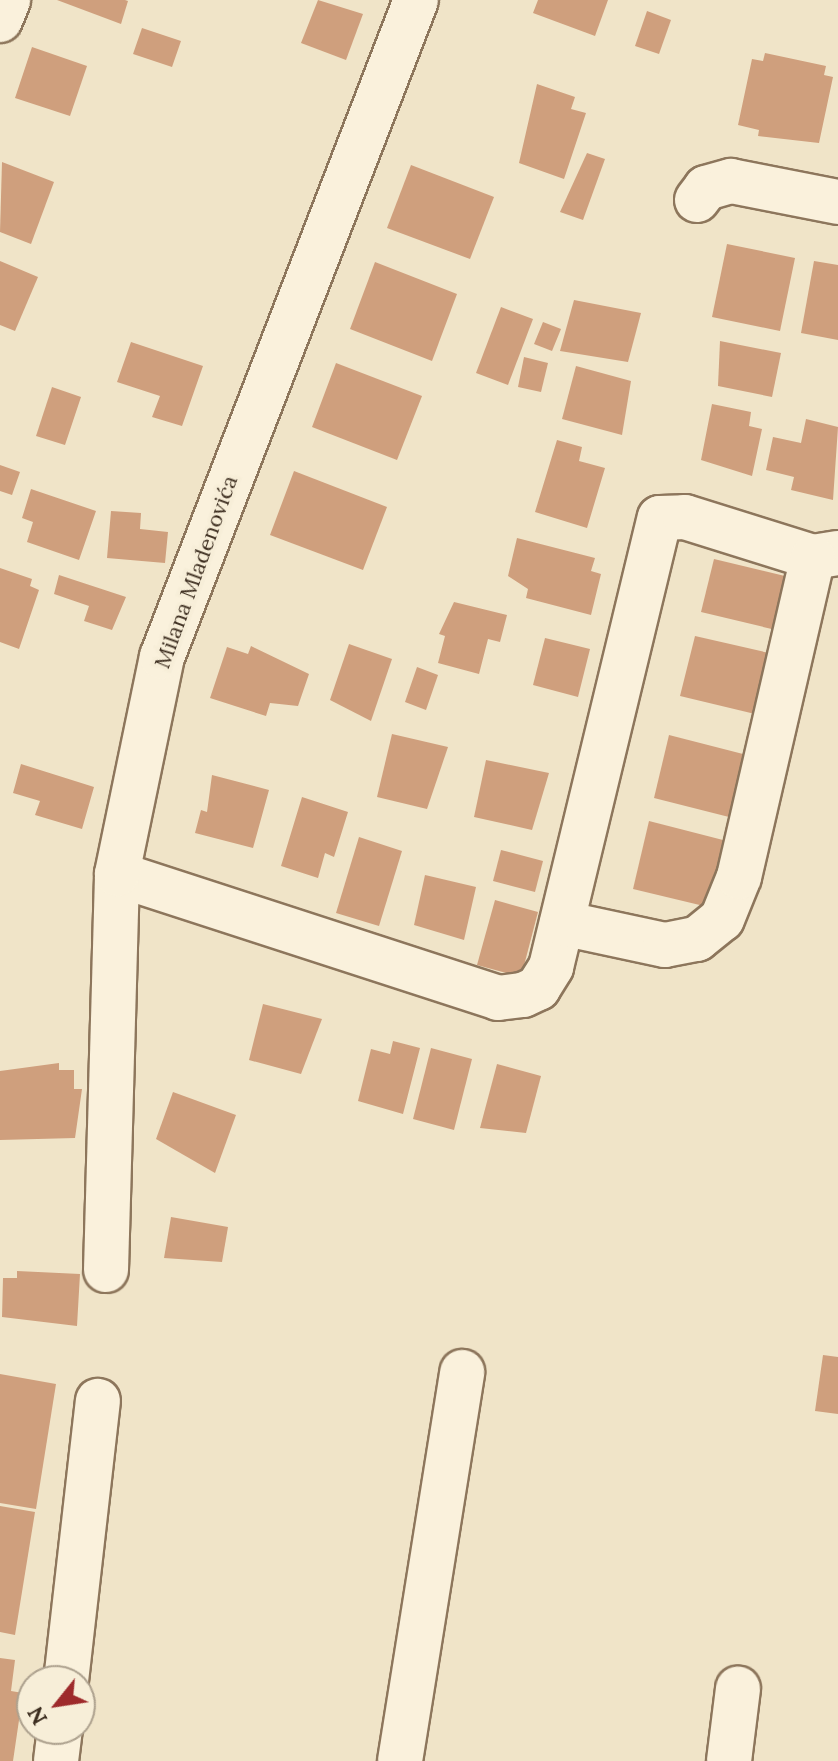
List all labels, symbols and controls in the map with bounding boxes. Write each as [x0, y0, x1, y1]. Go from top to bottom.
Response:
street label: Milana Mladenovića [149, 472, 243, 672]
north arrow [16, 1665, 96, 1745]
text: N [21, 1702, 53, 1730]

